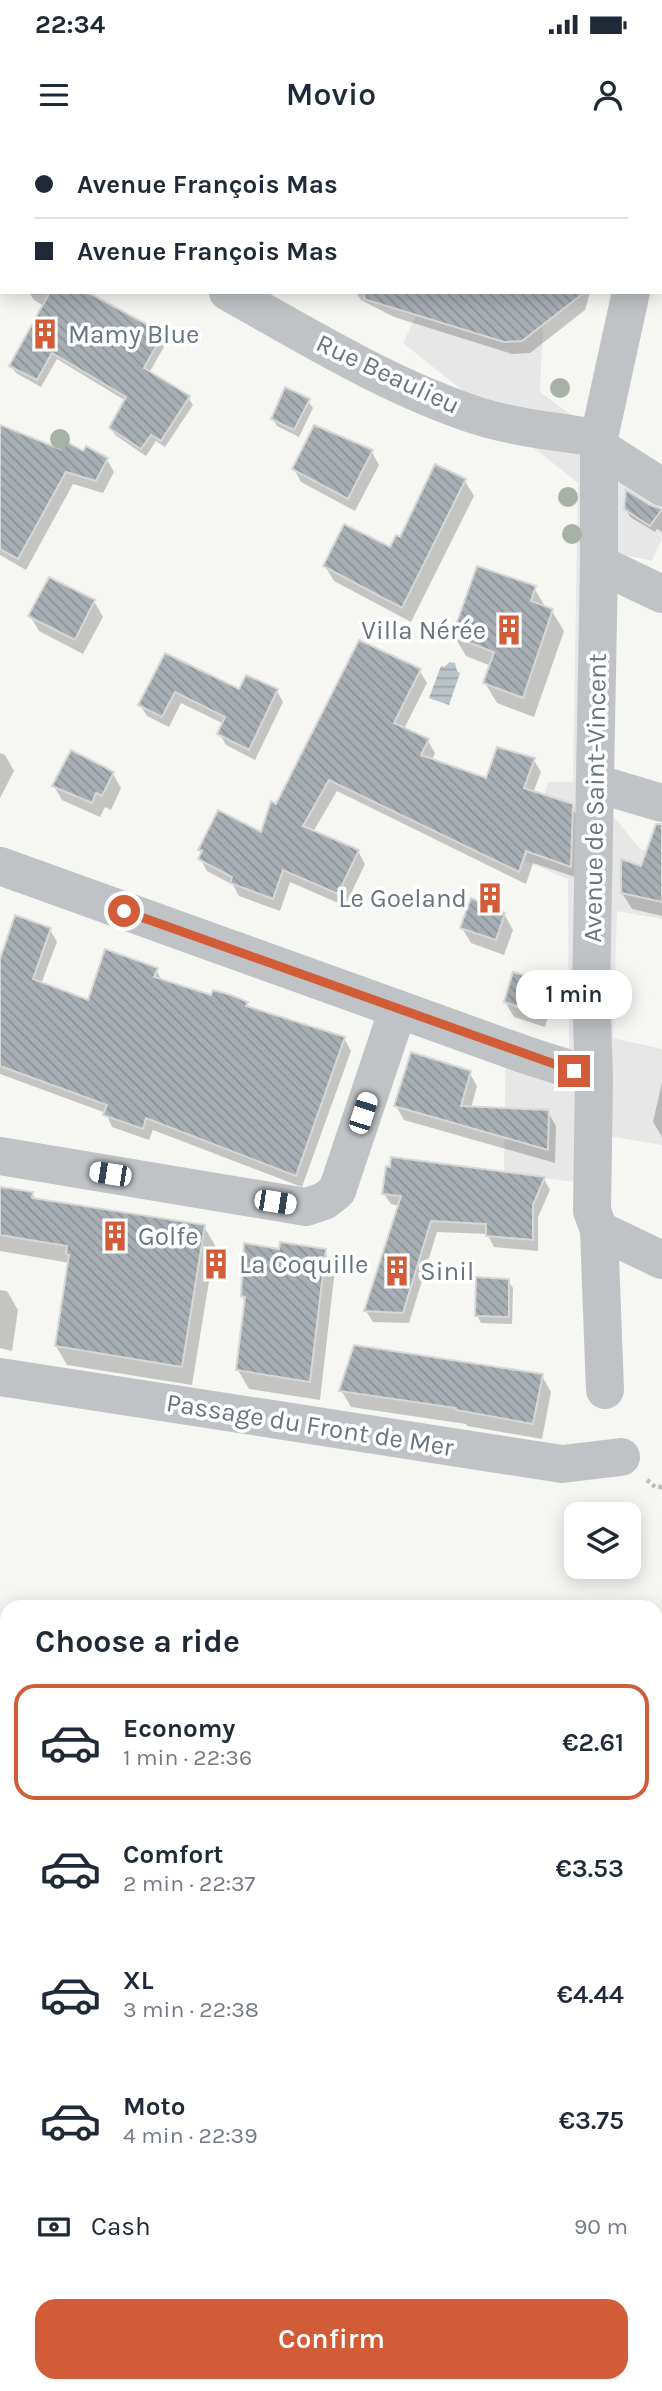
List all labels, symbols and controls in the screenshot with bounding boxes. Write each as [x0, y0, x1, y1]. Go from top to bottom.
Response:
text: 22:34 [35, 9, 105, 40]
icon: menu [35, 76, 73, 114]
text: Movio [286, 76, 376, 113]
icon: person [589, 76, 627, 114]
text: Avenue François Mas [77, 169, 338, 200]
text: Avenue François Mas [77, 236, 338, 267]
building icon: Mamy Blue [28, 317, 62, 351]
place label: Mamy Blue [68, 319, 199, 350]
street label: Rue Beaulieu [311, 327, 465, 421]
building icon: Villa Nérée [492, 613, 526, 647]
place label: Villa Nérée [361, 615, 486, 646]
street label: Avenue de Saint-Vincent [577, 653, 613, 943]
building icon: Le Goeland [473, 881, 507, 915]
place label: Le Goeland [338, 883, 467, 914]
route start [108, 895, 140, 927]
callout: 1 min [516, 970, 632, 1018]
text: 1 min [545, 981, 603, 1008]
route end [558, 1055, 590, 1087]
car [347, 1090, 380, 1136]
car [88, 1160, 133, 1188]
car [253, 1188, 298, 1216]
building icon: Golfe [98, 1219, 132, 1253]
place label: Golfe [138, 1221, 199, 1252]
building icon: La Coquille [199, 1247, 233, 1281]
place label: La Coquille [239, 1249, 368, 1280]
building icon: Sinil [380, 1254, 414, 1288]
place label: Sinil [420, 1256, 474, 1287]
street label: Passage du Front de Mer [164, 1387, 456, 1463]
map controls [564, 1502, 641, 1579]
button: layers [564, 1502, 641, 1579]
text: Choose a ride [35, 1623, 240, 1660]
icon: car [39, 1711, 102, 1774]
text: Economy [123, 1713, 235, 1744]
text: €2.61 [562, 1727, 624, 1758]
text: 1 min · 22:36 [123, 1744, 252, 1771]
icon: car [39, 1837, 102, 1900]
text: Comfort [123, 1839, 224, 1870]
text: €3.53 [555, 1853, 624, 1884]
text: 2 min · 22:37 [123, 1870, 255, 1897]
icon: car [39, 1963, 102, 2026]
text: XL [123, 1965, 154, 1996]
text: €4.44 [557, 1979, 624, 2010]
text: 3 min · 22:38 [123, 1996, 259, 2023]
icon: car [39, 2089, 102, 2152]
text: Moto [123, 2091, 185, 2122]
text: €3.75 [559, 2105, 624, 2136]
text: 4 min · 22:39 [123, 2122, 257, 2149]
icon: cash [35, 2208, 73, 2246]
text: Cash [91, 2211, 151, 2242]
text: 90 m [574, 2213, 628, 2240]
button: Confirm [35, 2299, 628, 2379]

